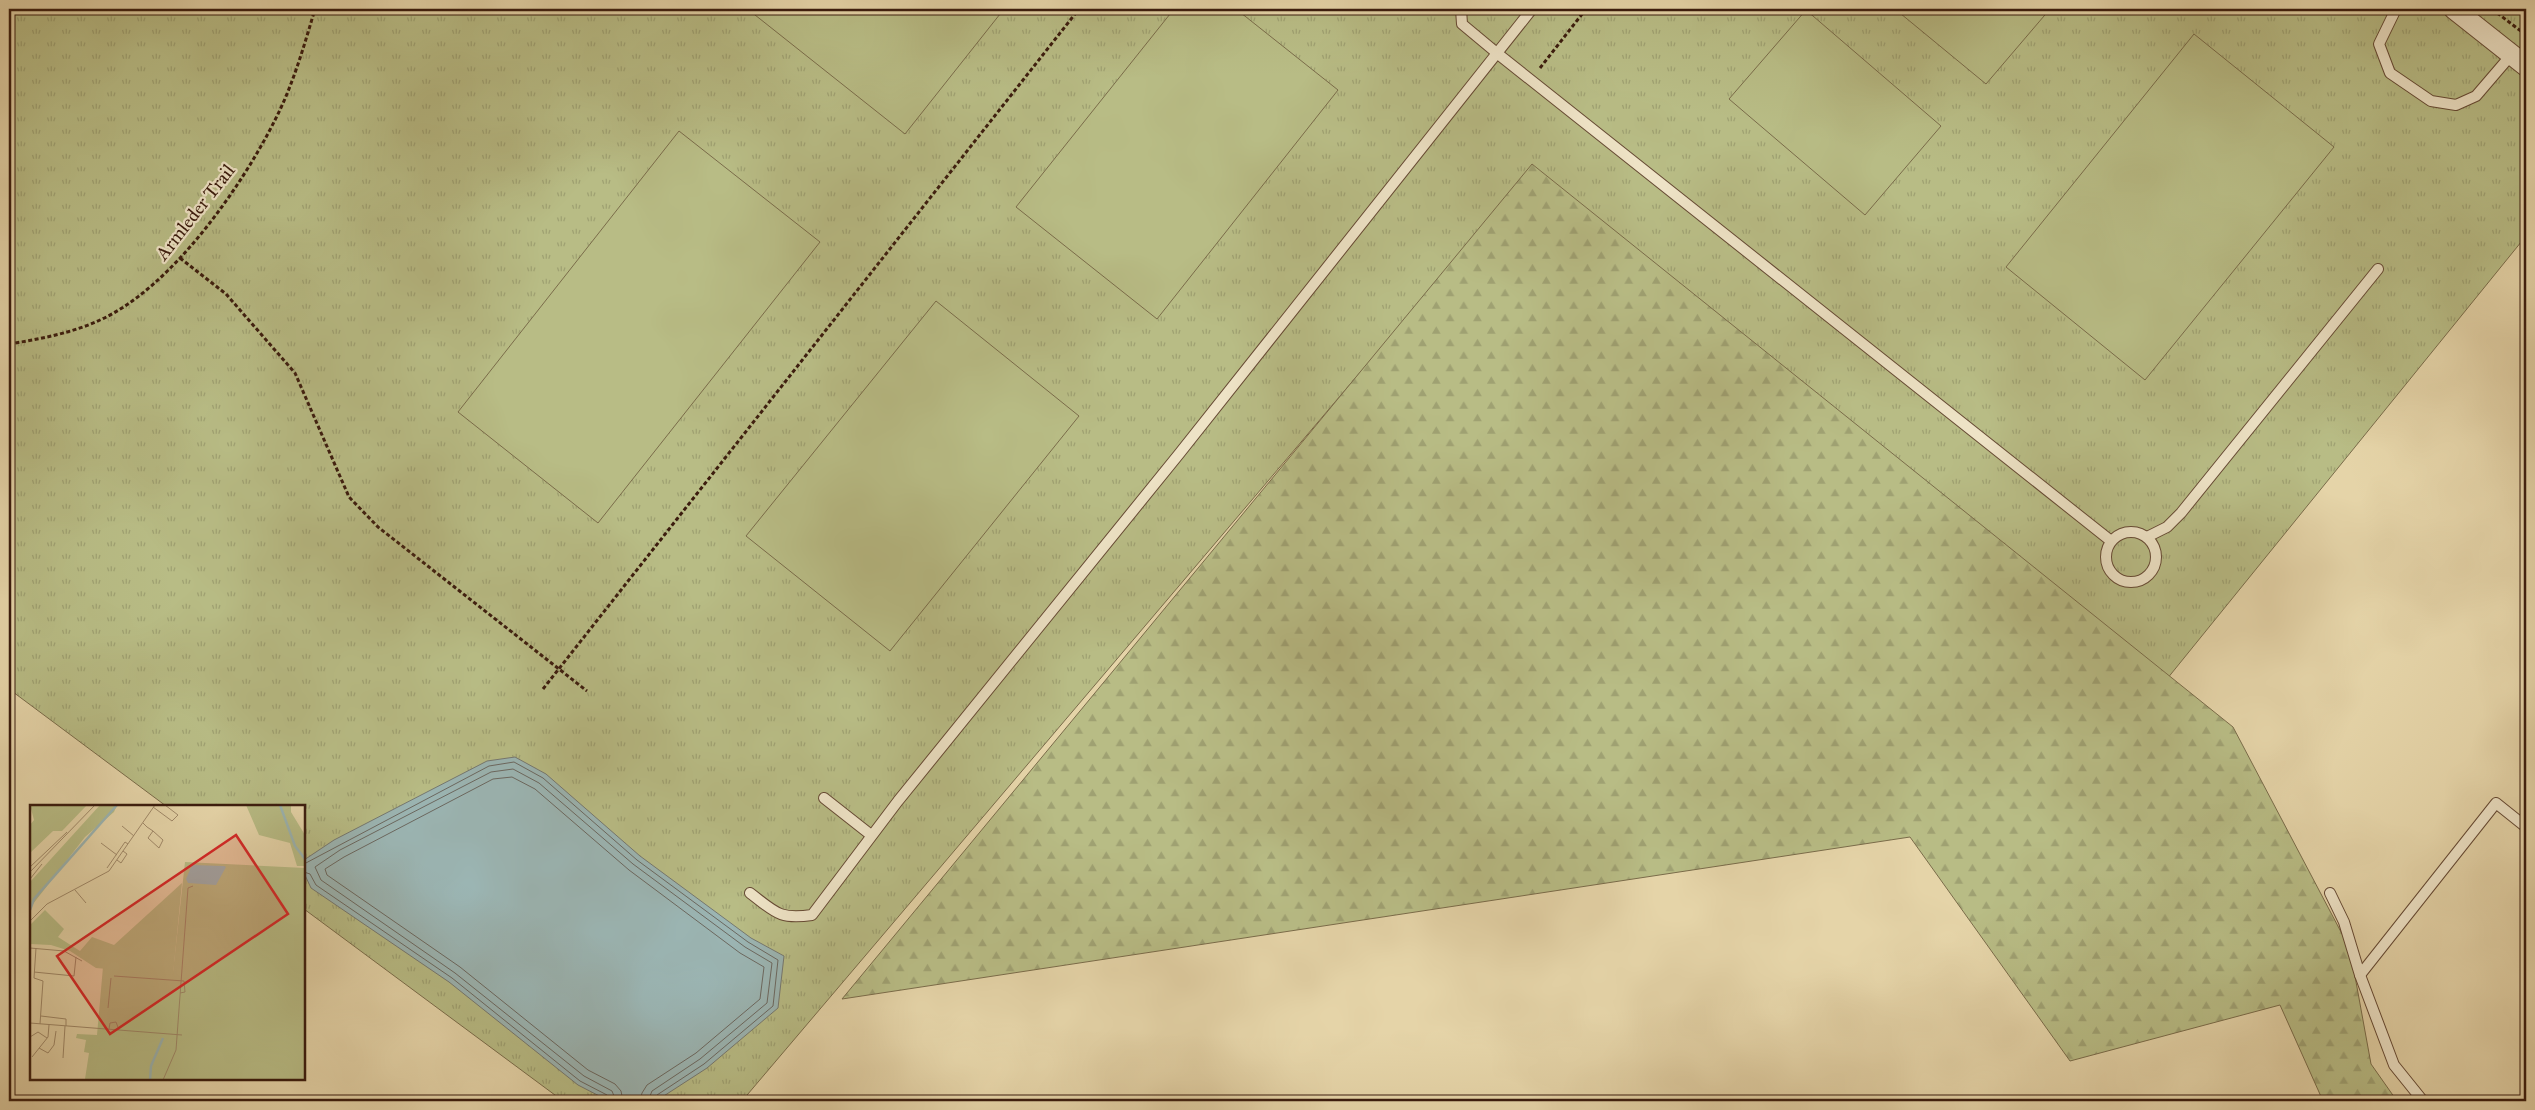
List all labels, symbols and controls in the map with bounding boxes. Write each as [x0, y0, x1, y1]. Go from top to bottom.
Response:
street label: Armleder Trail [150, 159, 240, 265]
inset map [30, 805, 305, 1080]

